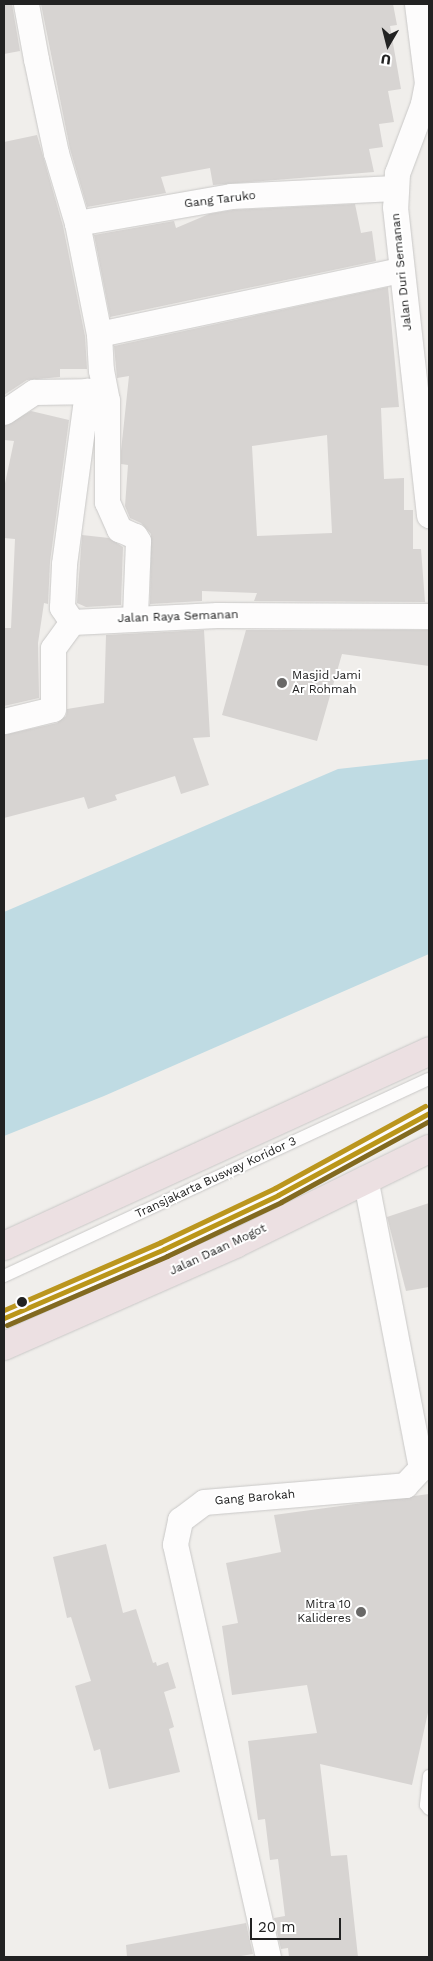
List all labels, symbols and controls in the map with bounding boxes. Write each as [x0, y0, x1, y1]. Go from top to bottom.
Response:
north arrow [363, 20, 413, 70]
text: U [380, 51, 392, 68]
street label: Gang Taruko [183, 188, 257, 212]
street label: Jalan Duri Semanan [389, 213, 415, 331]
street label: Jalan Raya Semanan [117, 608, 239, 626]
place label: Masjid Jami Ar Rohmah [292, 669, 361, 697]
marker: Masjid Jami Ar Rohmah [276, 677, 288, 689]
street label: Transjakarta Busway Koridor 3 [133, 1134, 299, 1222]
street label: Jalan Daan Mogot [167, 1221, 269, 1279]
unlabelled marker [17, 1297, 27, 1307]
street label: Gang Barokah [214, 1487, 296, 1509]
place label: Mitra 10 Kalideres [297, 1598, 351, 1626]
marker: Mitra 10 Kalideres [355, 1606, 367, 1618]
scale bar [253, 1908, 344, 1940]
text: 20 m [258, 1918, 296, 1936]

